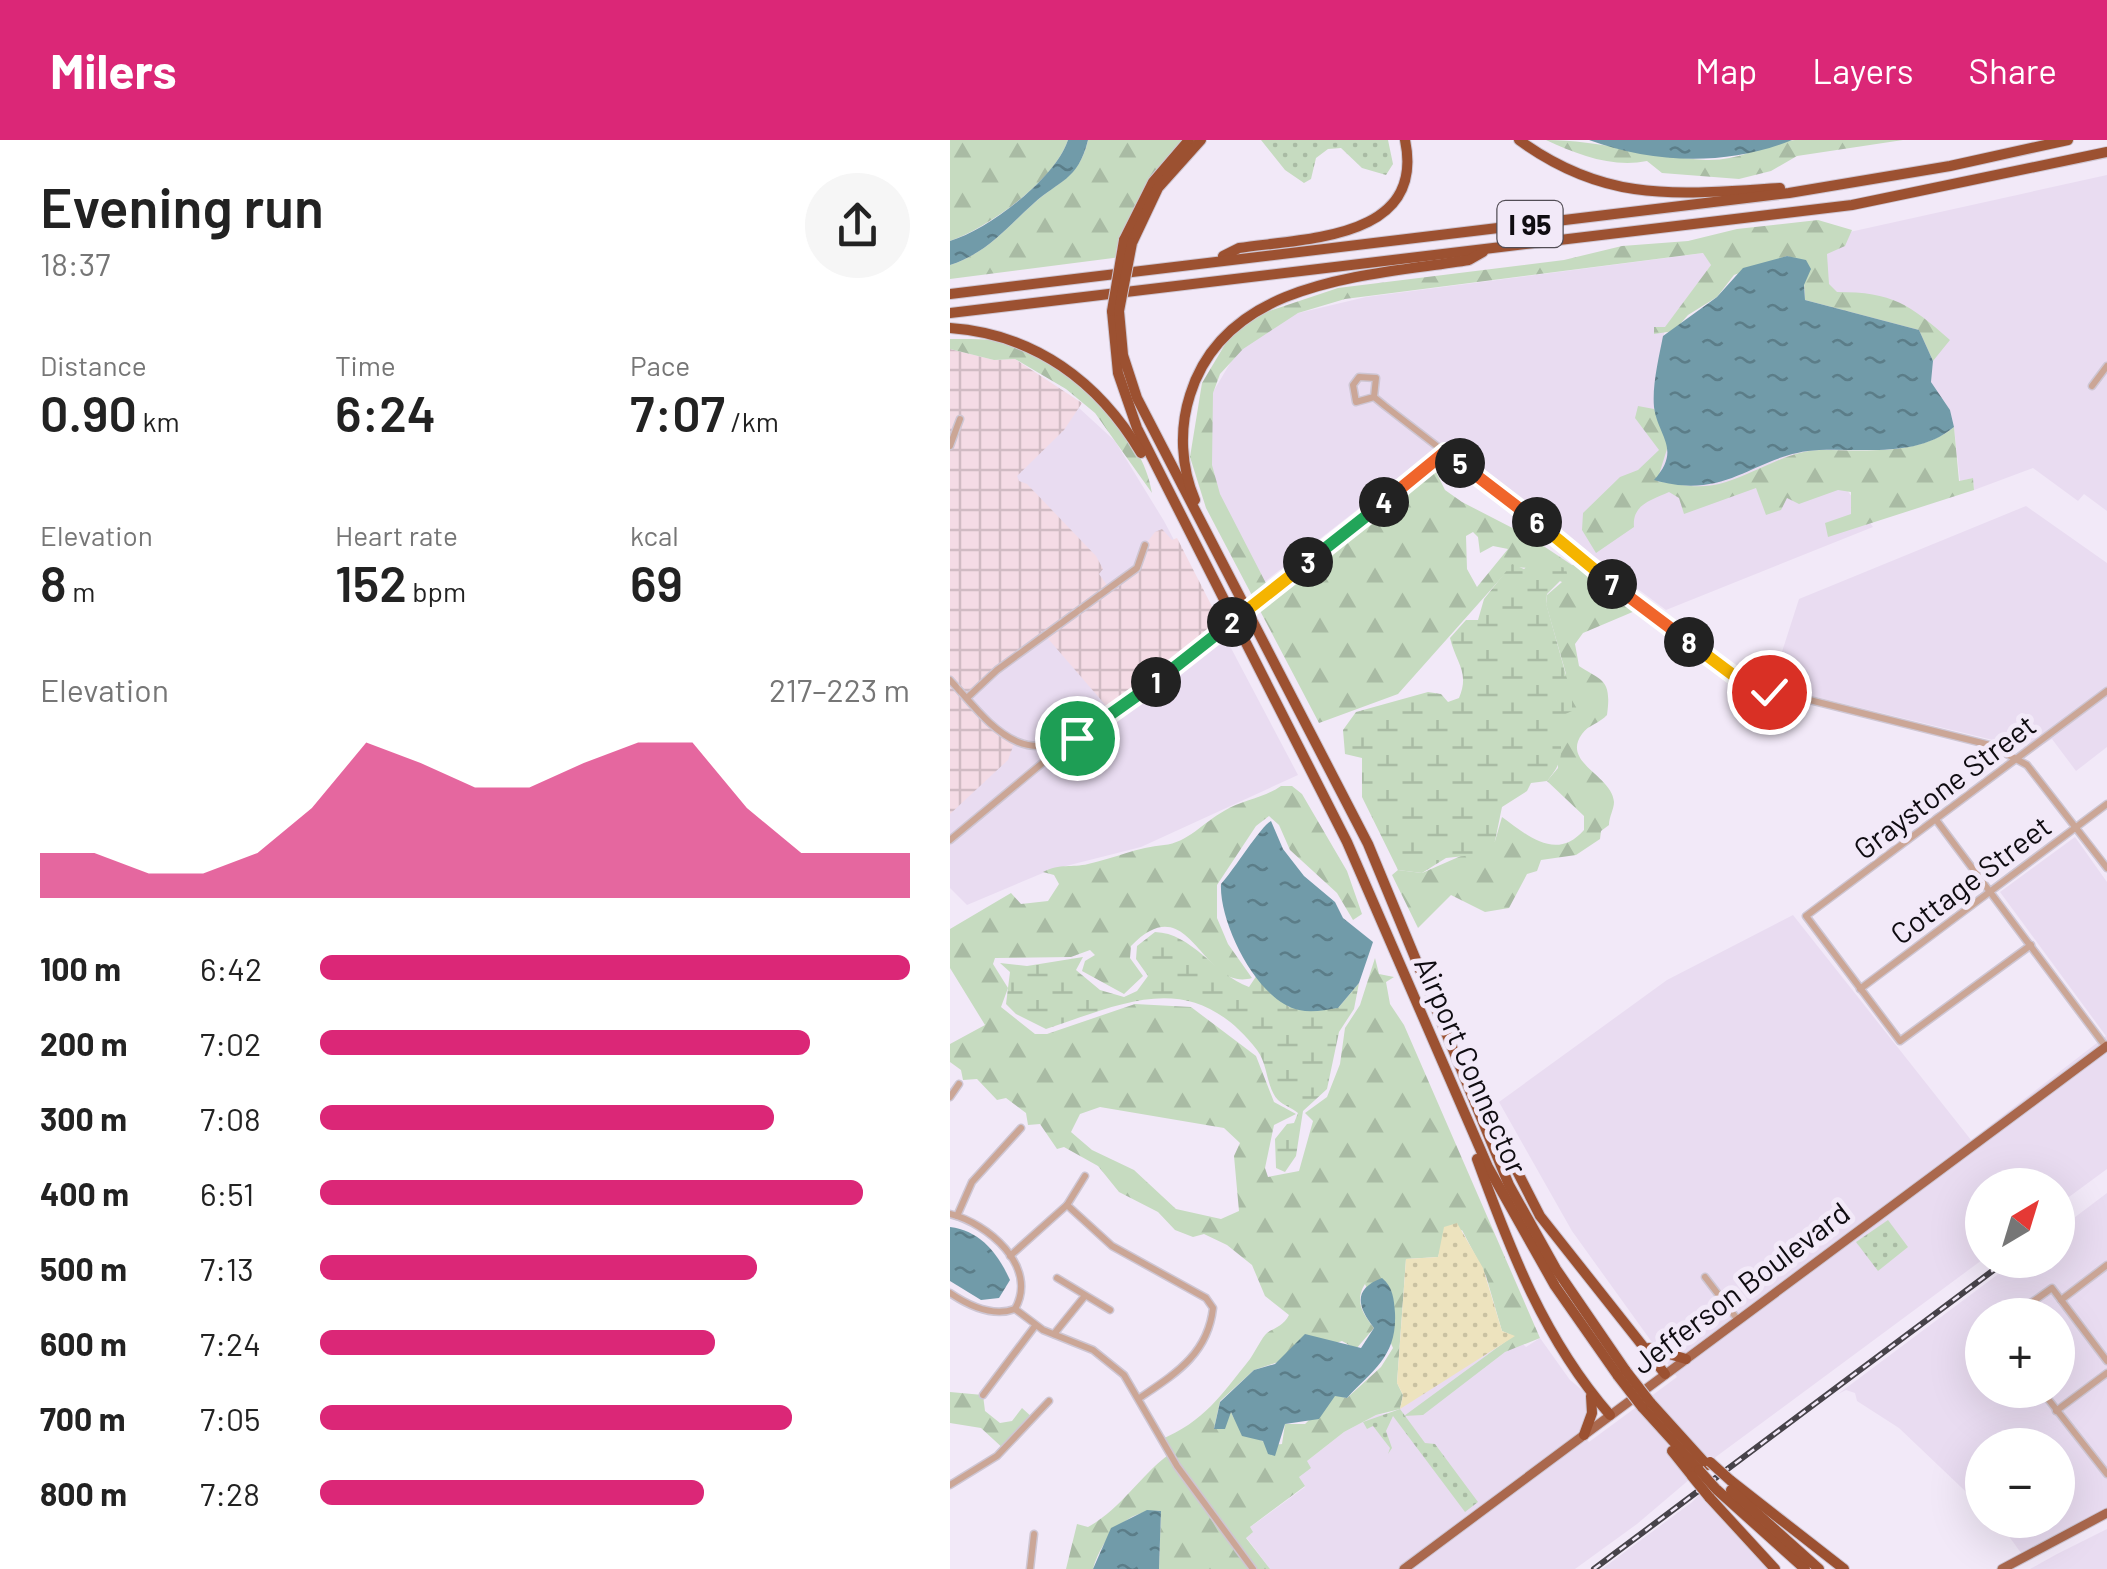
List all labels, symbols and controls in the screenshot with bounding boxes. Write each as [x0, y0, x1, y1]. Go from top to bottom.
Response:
text: Milers [50, 41, 177, 99]
text: Map [1695, 49, 1757, 91]
text: Layers [1812, 49, 1914, 91]
text: Share [1969, 49, 2057, 91]
text: Evening run [40, 173, 324, 239]
button: share [805, 173, 910, 278]
road number: I 95 [1498, 201, 1562, 247]
text: 18:37 [40, 244, 110, 282]
text: Distance [40, 348, 147, 382]
text: Time [335, 348, 396, 382]
text: Pace [630, 348, 690, 382]
text: 0.90 [40, 382, 137, 442]
text: 6:24 [335, 382, 436, 442]
text: 7:07 [630, 382, 725, 442]
text: km [137, 404, 180, 438]
text: /km [725, 404, 779, 438]
pin: 5 [1435, 438, 1485, 488]
text: 5 [1452, 446, 1468, 480]
pin: 4 [1359, 477, 1409, 527]
text: 4 [1376, 485, 1392, 519]
pin: 6 [1512, 497, 1562, 547]
text: 6 [1529, 505, 1545, 539]
text: Elevation [40, 518, 153, 552]
text: Heart rate [335, 518, 458, 552]
text: kcal [630, 518, 679, 552]
pin: 3 [1283, 537, 1333, 587]
text: 3 [1300, 545, 1316, 579]
text: 8 [40, 552, 67, 612]
text: 152 [335, 552, 407, 612]
text: 69 [630, 552, 683, 612]
pin: 7 [1587, 559, 1637, 609]
text: 7 [1605, 567, 1619, 601]
text: m [67, 574, 95, 608]
text: bpm [407, 574, 466, 608]
pin: 2 [1207, 597, 1257, 647]
text: 2 [1224, 605, 1240, 639]
pin: 8 [1664, 617, 1714, 667]
text: 8 [1681, 625, 1697, 659]
pin [1727, 650, 1812, 735]
pin: 1 [1131, 657, 1181, 707]
text: 1 [1151, 665, 1161, 699]
icon: check [1742, 665, 1797, 720]
text: Elevation [40, 670, 169, 708]
text: 217–223 m [769, 670, 910, 708]
pin [1035, 696, 1120, 781]
street label: Graystone Street [1846, 706, 2042, 866]
icon: arrive [1050, 711, 1105, 766]
street label: Cottage Street [1883, 807, 2057, 951]
text: 100 m [40, 949, 121, 987]
text: 6:42 [200, 949, 262, 987]
street label: Airport Connector [1408, 951, 1536, 1179]
text: 200 m [40, 1024, 128, 1062]
text: 7:02 [200, 1024, 261, 1062]
text: 300 m [40, 1099, 127, 1137]
text: 7:08 [200, 1099, 261, 1137]
north arrow [1965, 1168, 2075, 1278]
map controls [1965, 1168, 2075, 1538]
text: 400 m [40, 1174, 129, 1212]
text: 6:51 [200, 1174, 254, 1212]
street label: Jefferson Boulevard [1624, 1193, 1856, 1381]
text: 500 m [40, 1249, 127, 1287]
text: 7:13 [200, 1249, 254, 1287]
button: + [1965, 1298, 2075, 1408]
text: 600 m [40, 1324, 127, 1362]
text: 7:24 [200, 1324, 261, 1362]
text: 700 m [40, 1399, 125, 1437]
text: 7:05 [200, 1399, 261, 1437]
button: − [1965, 1428, 2075, 1538]
text: 800 m [40, 1474, 127, 1512]
text: 7:28 [200, 1474, 260, 1512]

